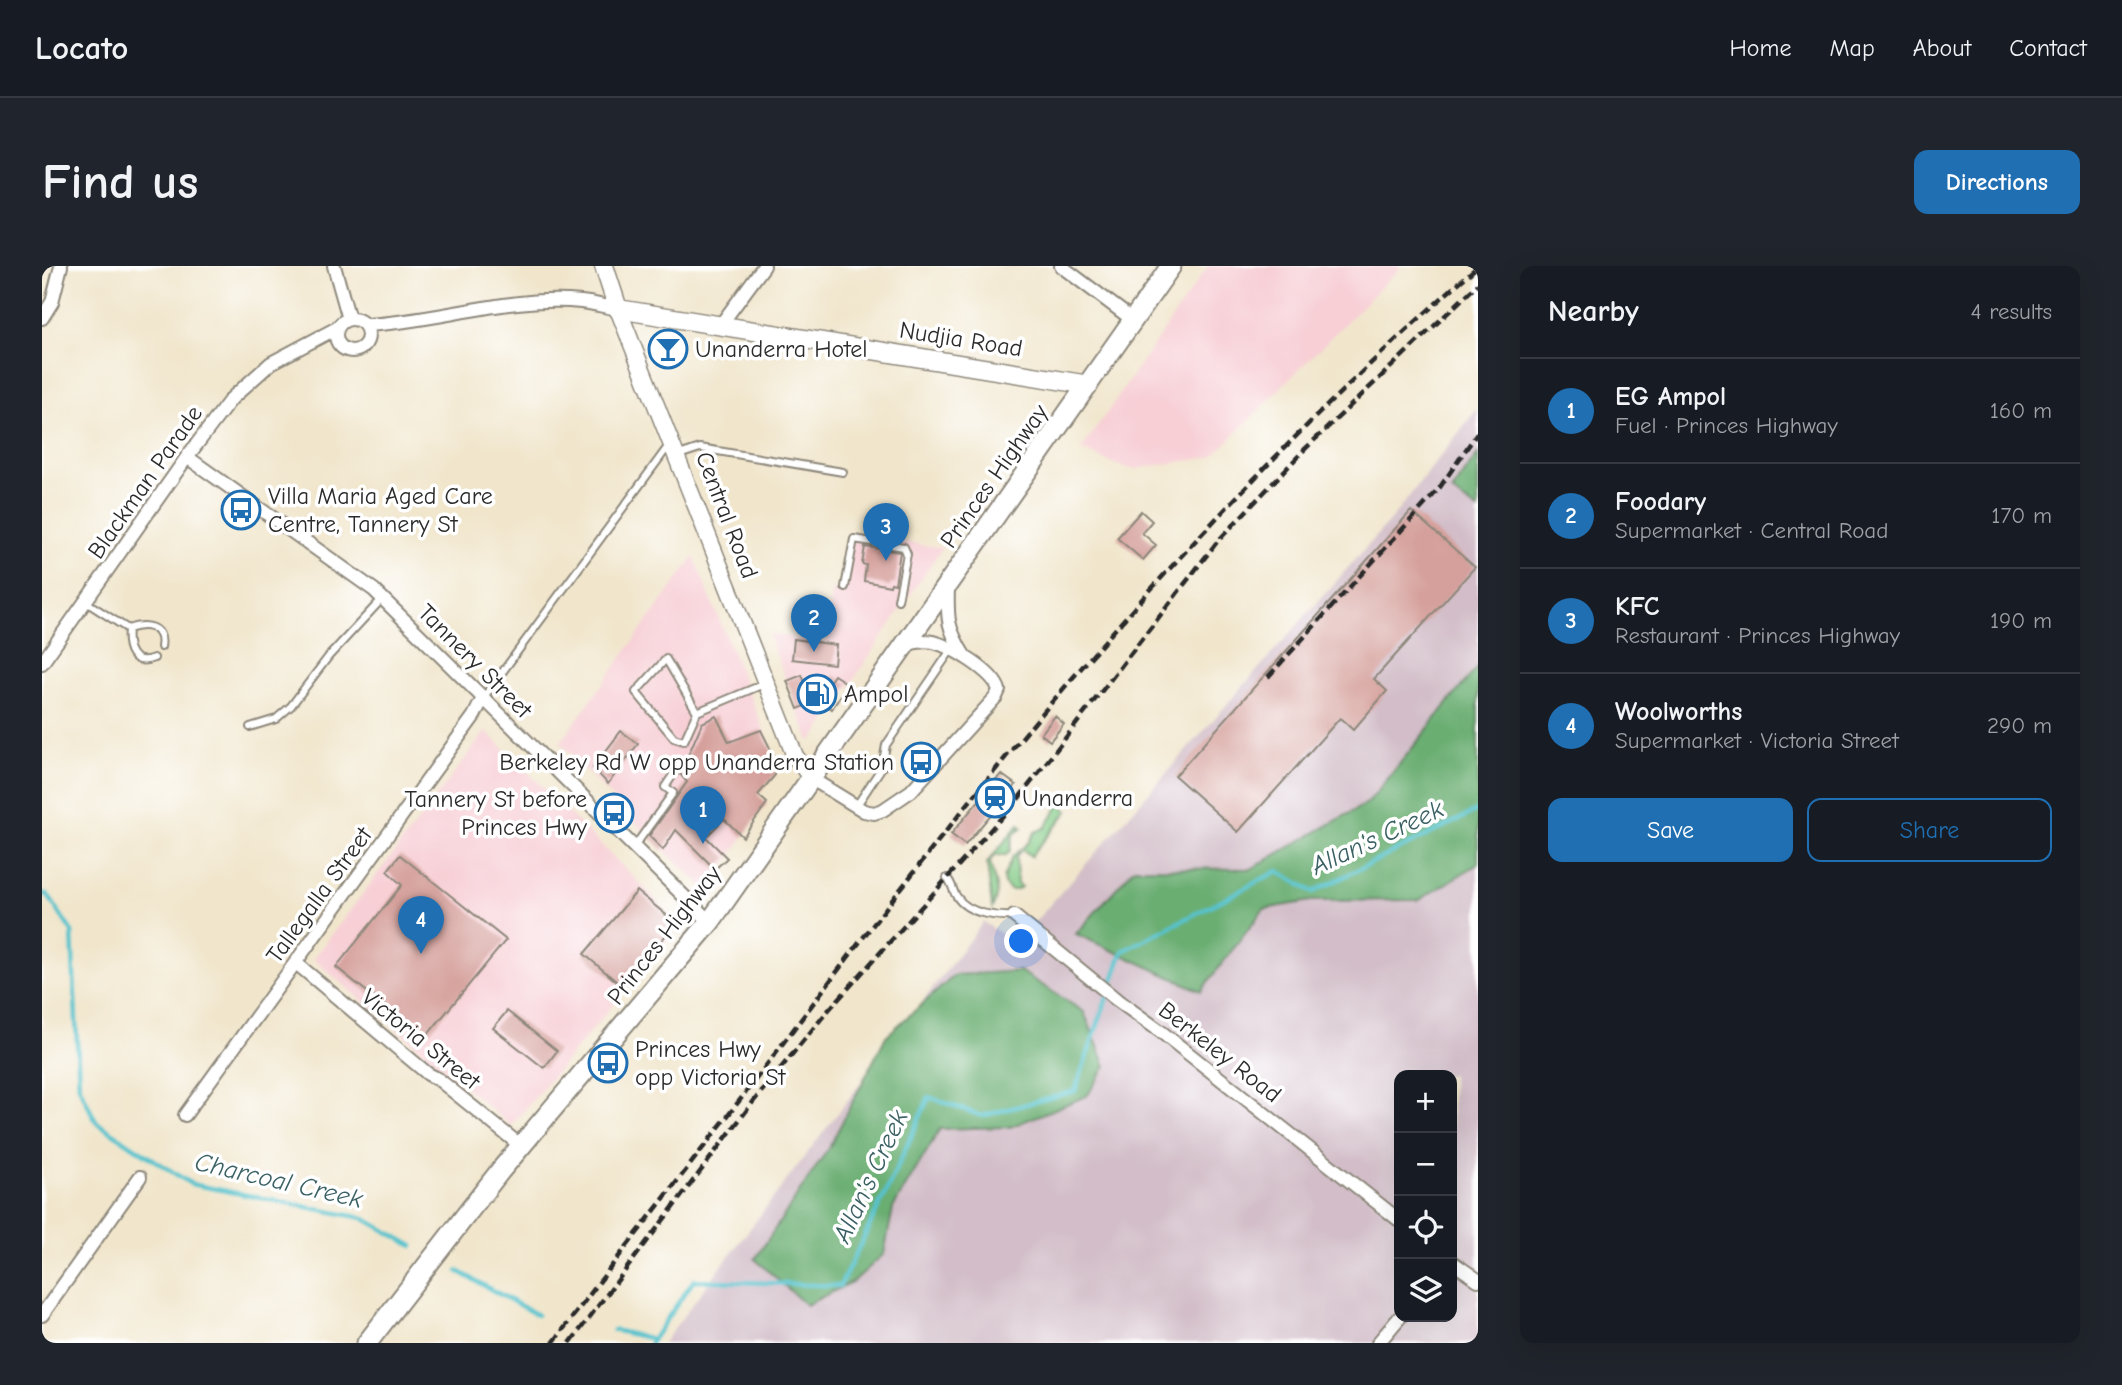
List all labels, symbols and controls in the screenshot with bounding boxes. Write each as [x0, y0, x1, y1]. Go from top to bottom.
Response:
text: Locato [35, 29, 128, 67]
text: Home [1730, 34, 1791, 62]
text: Map [1829, 34, 1875, 62]
text: About [1913, 34, 1971, 62]
text: Contact [2009, 34, 2087, 62]
button: Directions [1914, 150, 2080, 214]
text: Find us [42, 154, 198, 210]
text: Nearby [1548, 294, 1639, 329]
text: 4 results [1970, 298, 2052, 325]
street label: Nudjia Road [898, 315, 1024, 363]
bar icon: Unanderra Hotel [647, 328, 689, 370]
place label: Unanderra Hotel [695, 335, 868, 363]
text: EG Ampol [1615, 382, 1726, 412]
text: 1 [1566, 397, 1576, 424]
text: 160 m [1990, 397, 2052, 424]
street label: Princes Highway [934, 399, 1054, 553]
street label: Blackman Parade [82, 400, 208, 564]
text: Fuel · Princes Highway [1615, 412, 1838, 439]
street label: Central Road [690, 448, 764, 582]
place label: Villa Maria Aged Care Centre, Tannery St [268, 482, 493, 538]
text: Foodary [1615, 487, 1706, 517]
bus stop icon: Villa Maria Aged Care Centre, Tannery St [220, 489, 262, 531]
text: 2 [1565, 502, 1577, 529]
text: 170 m [1991, 502, 2052, 529]
pin: 3 [863, 503, 909, 561]
text: Supermarket · Central Road [1615, 517, 1888, 544]
text: KFC [1615, 592, 1659, 622]
pin: 2 [791, 594, 837, 652]
street label: Tannery Street [412, 598, 539, 725]
text: 3 [1565, 607, 1577, 634]
text: 190 m [1990, 607, 2052, 634]
text: Restaurant · Princes Highway [1615, 622, 1900, 649]
fuel station icon: Ampol [796, 673, 838, 715]
place label: Ampol [844, 680, 909, 708]
text: Woolworths [1615, 697, 1742, 727]
text: 4 [1566, 712, 1576, 739]
text: 290 m [1987, 712, 2052, 739]
text: Supermarket · Victoria Street [1615, 727, 1899, 754]
bus stop icon: Berkeley Rd W opp Unanderra Station [900, 741, 942, 783]
place label: Berkeley Rd W opp Unanderra Station [499, 748, 894, 776]
station icon: Unanderra [974, 777, 1016, 819]
place label: Unanderra [1022, 784, 1133, 812]
place label: Tannery St before Princes Hwy [404, 785, 587, 841]
pin: 1 [680, 786, 726, 844]
bus stop icon: Tannery St before Princes Hwy [593, 792, 635, 834]
water label: Allan's Creek [1306, 794, 1449, 882]
button: Save [1548, 798, 1793, 862]
button: Share [1807, 798, 2052, 862]
street label: Tallegalla Street [260, 821, 378, 968]
street label: Princes Highway [601, 860, 727, 1010]
pin: 4 [398, 896, 444, 954]
your location [1004, 924, 1038, 958]
street label: Victoria Street [356, 983, 487, 1096]
street label: Berkeley Road [1153, 996, 1287, 1108]
place label: Princes Hwy opp Victoria St [635, 1035, 787, 1091]
bus stop icon: Princes Hwy opp Victoria St [587, 1042, 629, 1084]
map controls [1394, 1070, 1457, 1322]
button: + [1394, 1070, 1457, 1133]
water label: Allan's Creek [827, 1105, 915, 1248]
button: − [1394, 1133, 1457, 1196]
water label: Charcoal Creek [192, 1147, 366, 1215]
button: locate [1394, 1196, 1457, 1259]
button: layers [1394, 1259, 1457, 1322]

